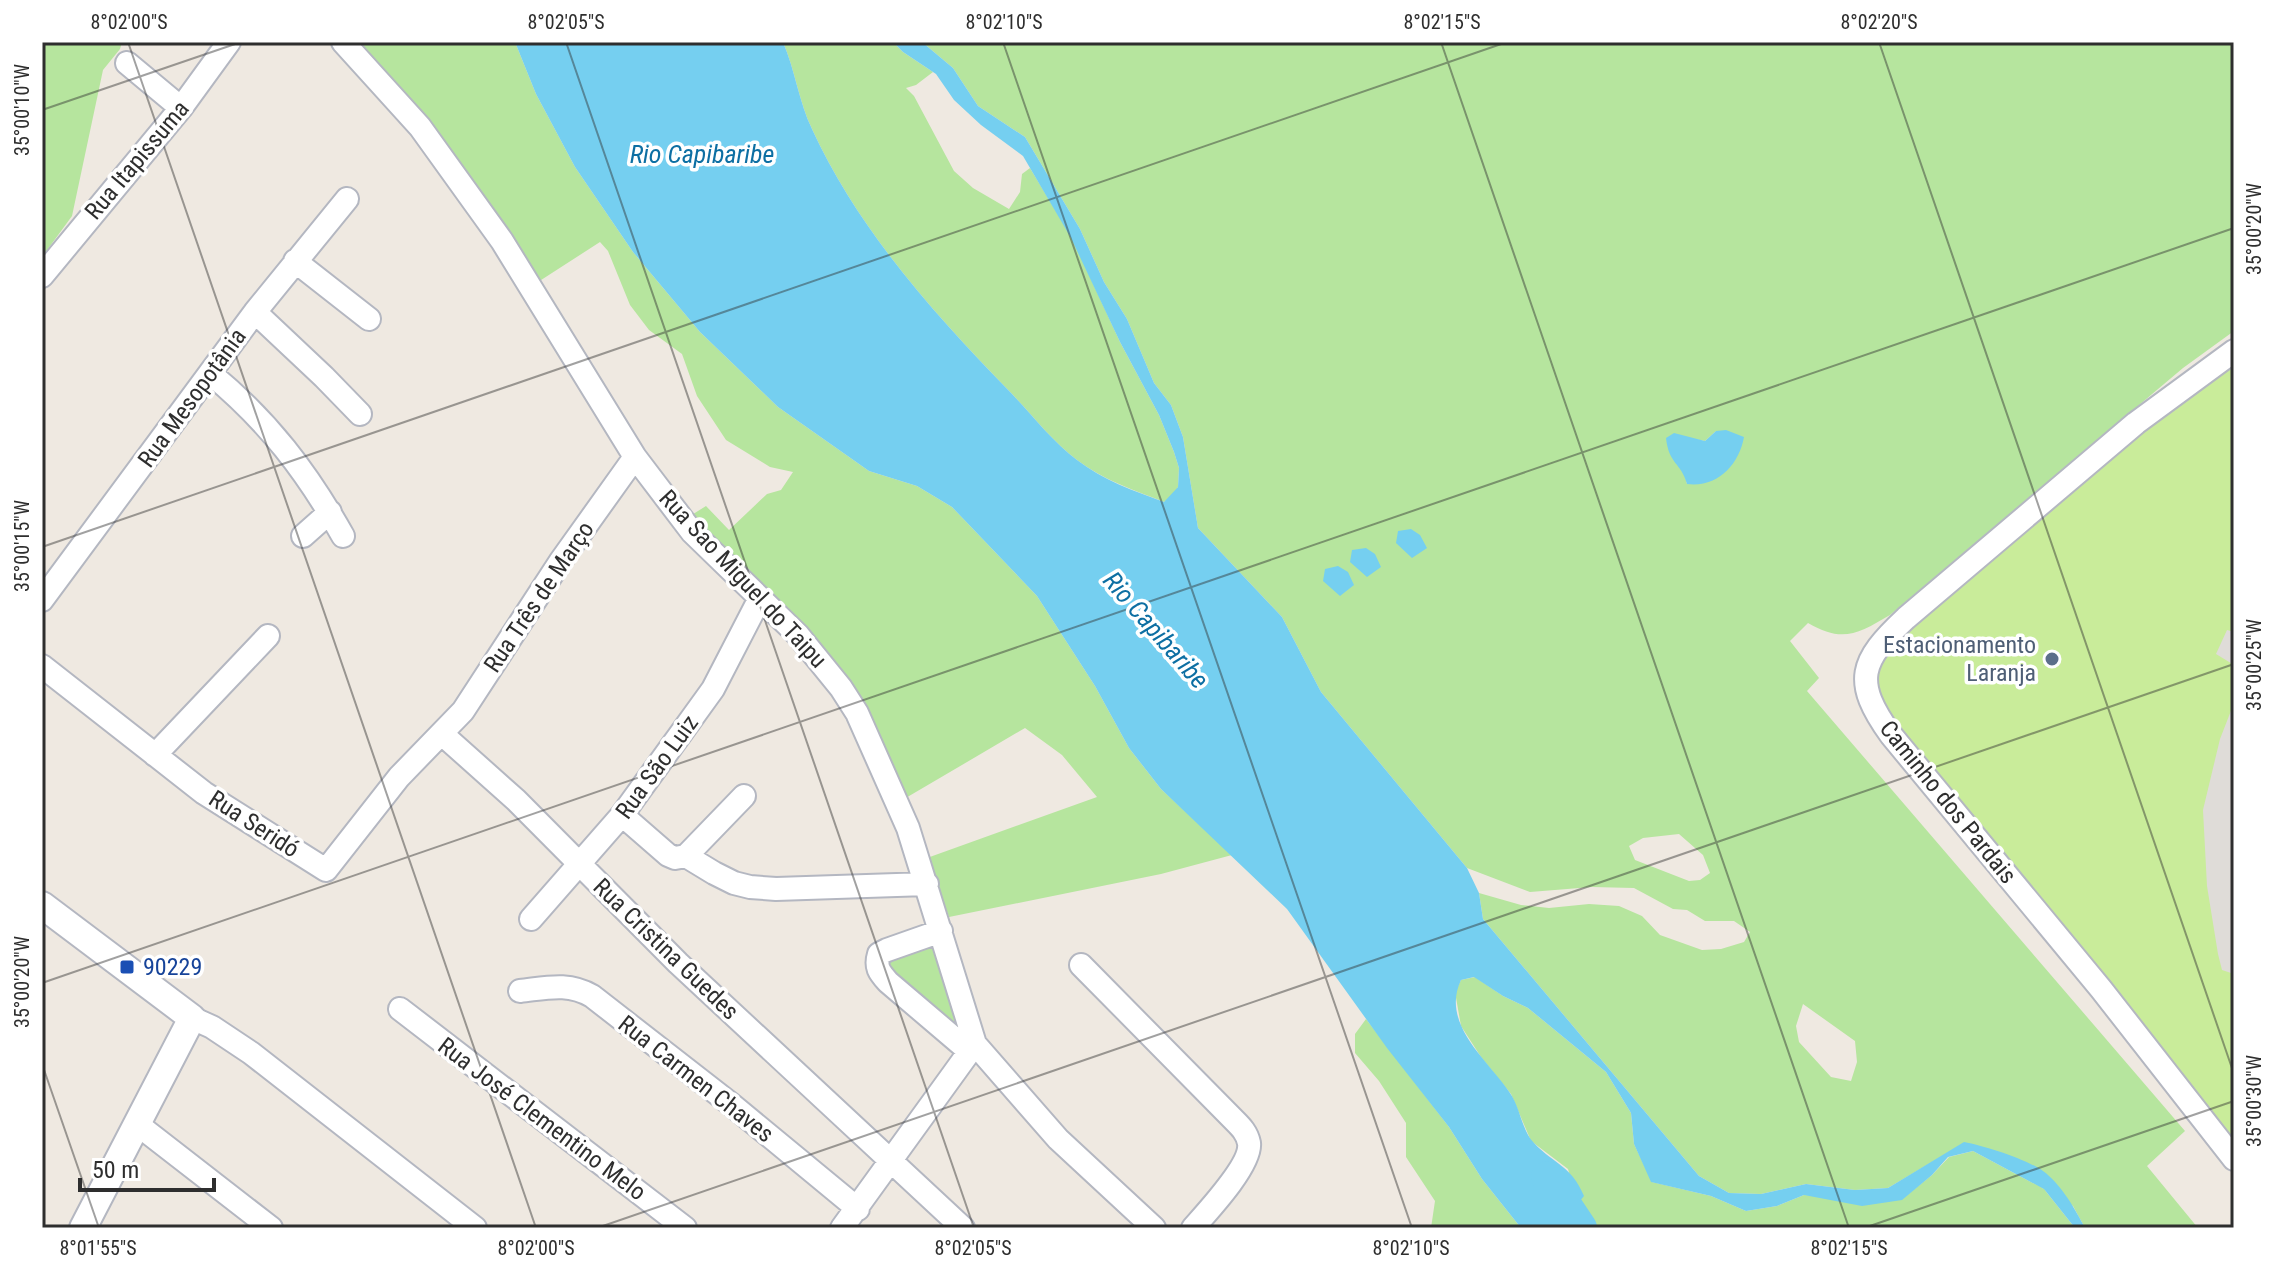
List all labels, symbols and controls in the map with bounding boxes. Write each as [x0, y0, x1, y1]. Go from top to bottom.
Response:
text: 8°02'00"S [90, 10, 168, 34]
text: 8°02'05"S [527, 10, 605, 34]
text: 8°02'10"S [965, 10, 1043, 34]
text: 8°02'15"S [1403, 10, 1481, 34]
text: 8°02'20"S [1840, 10, 1918, 34]
text: 35°00'10"W [10, 64, 34, 156]
street label: Rua Itapissuma [79, 95, 195, 225]
water label: Rio Capibaribe [630, 139, 774, 169]
text: 35°00'20"W [2242, 183, 2266, 275]
street label: Rua Mesopotânia [132, 323, 252, 473]
street label: Rua Sao Miguel do Taipu [653, 484, 833, 674]
text: 35°00'15"W [10, 500, 34, 592]
street label: Rua Três de Março [478, 516, 600, 678]
water label: Rio Capibaribe [1097, 566, 1215, 694]
text: 35°00'25"W [2242, 619, 2266, 711]
place label: Estacionamento Laranja [1883, 631, 2036, 687]
marker: Estacionamento Laranja [2043, 650, 2061, 668]
street label: Rua São Luiz [610, 710, 704, 824]
street label: Caminho dos Pardais [1874, 715, 2022, 889]
street label: Rua Seridó [204, 785, 304, 863]
street label: Rua Cristina Guedes [588, 873, 744, 1025]
text: 35°00'20"W [10, 936, 34, 1028]
place label: 90229 [143, 953, 202, 981]
marker: 90229 [118, 958, 136, 976]
street label: Rua Carmen Chaves [613, 1010, 779, 1148]
street label: Rua José Clementino Melo [433, 1032, 651, 1206]
text: 35°00'30"W [2242, 1055, 2266, 1147]
scale bar [80, 1142, 214, 1192]
text: 50 m [92, 1156, 139, 1184]
text: 8°01'55"S [59, 1236, 137, 1260]
text: 8°02'00"S [497, 1236, 575, 1260]
text: 8°02'05"S [934, 1236, 1012, 1260]
text: 8°02'10"S [1372, 1236, 1450, 1260]
text: 8°02'15"S [1810, 1236, 1888, 1260]

